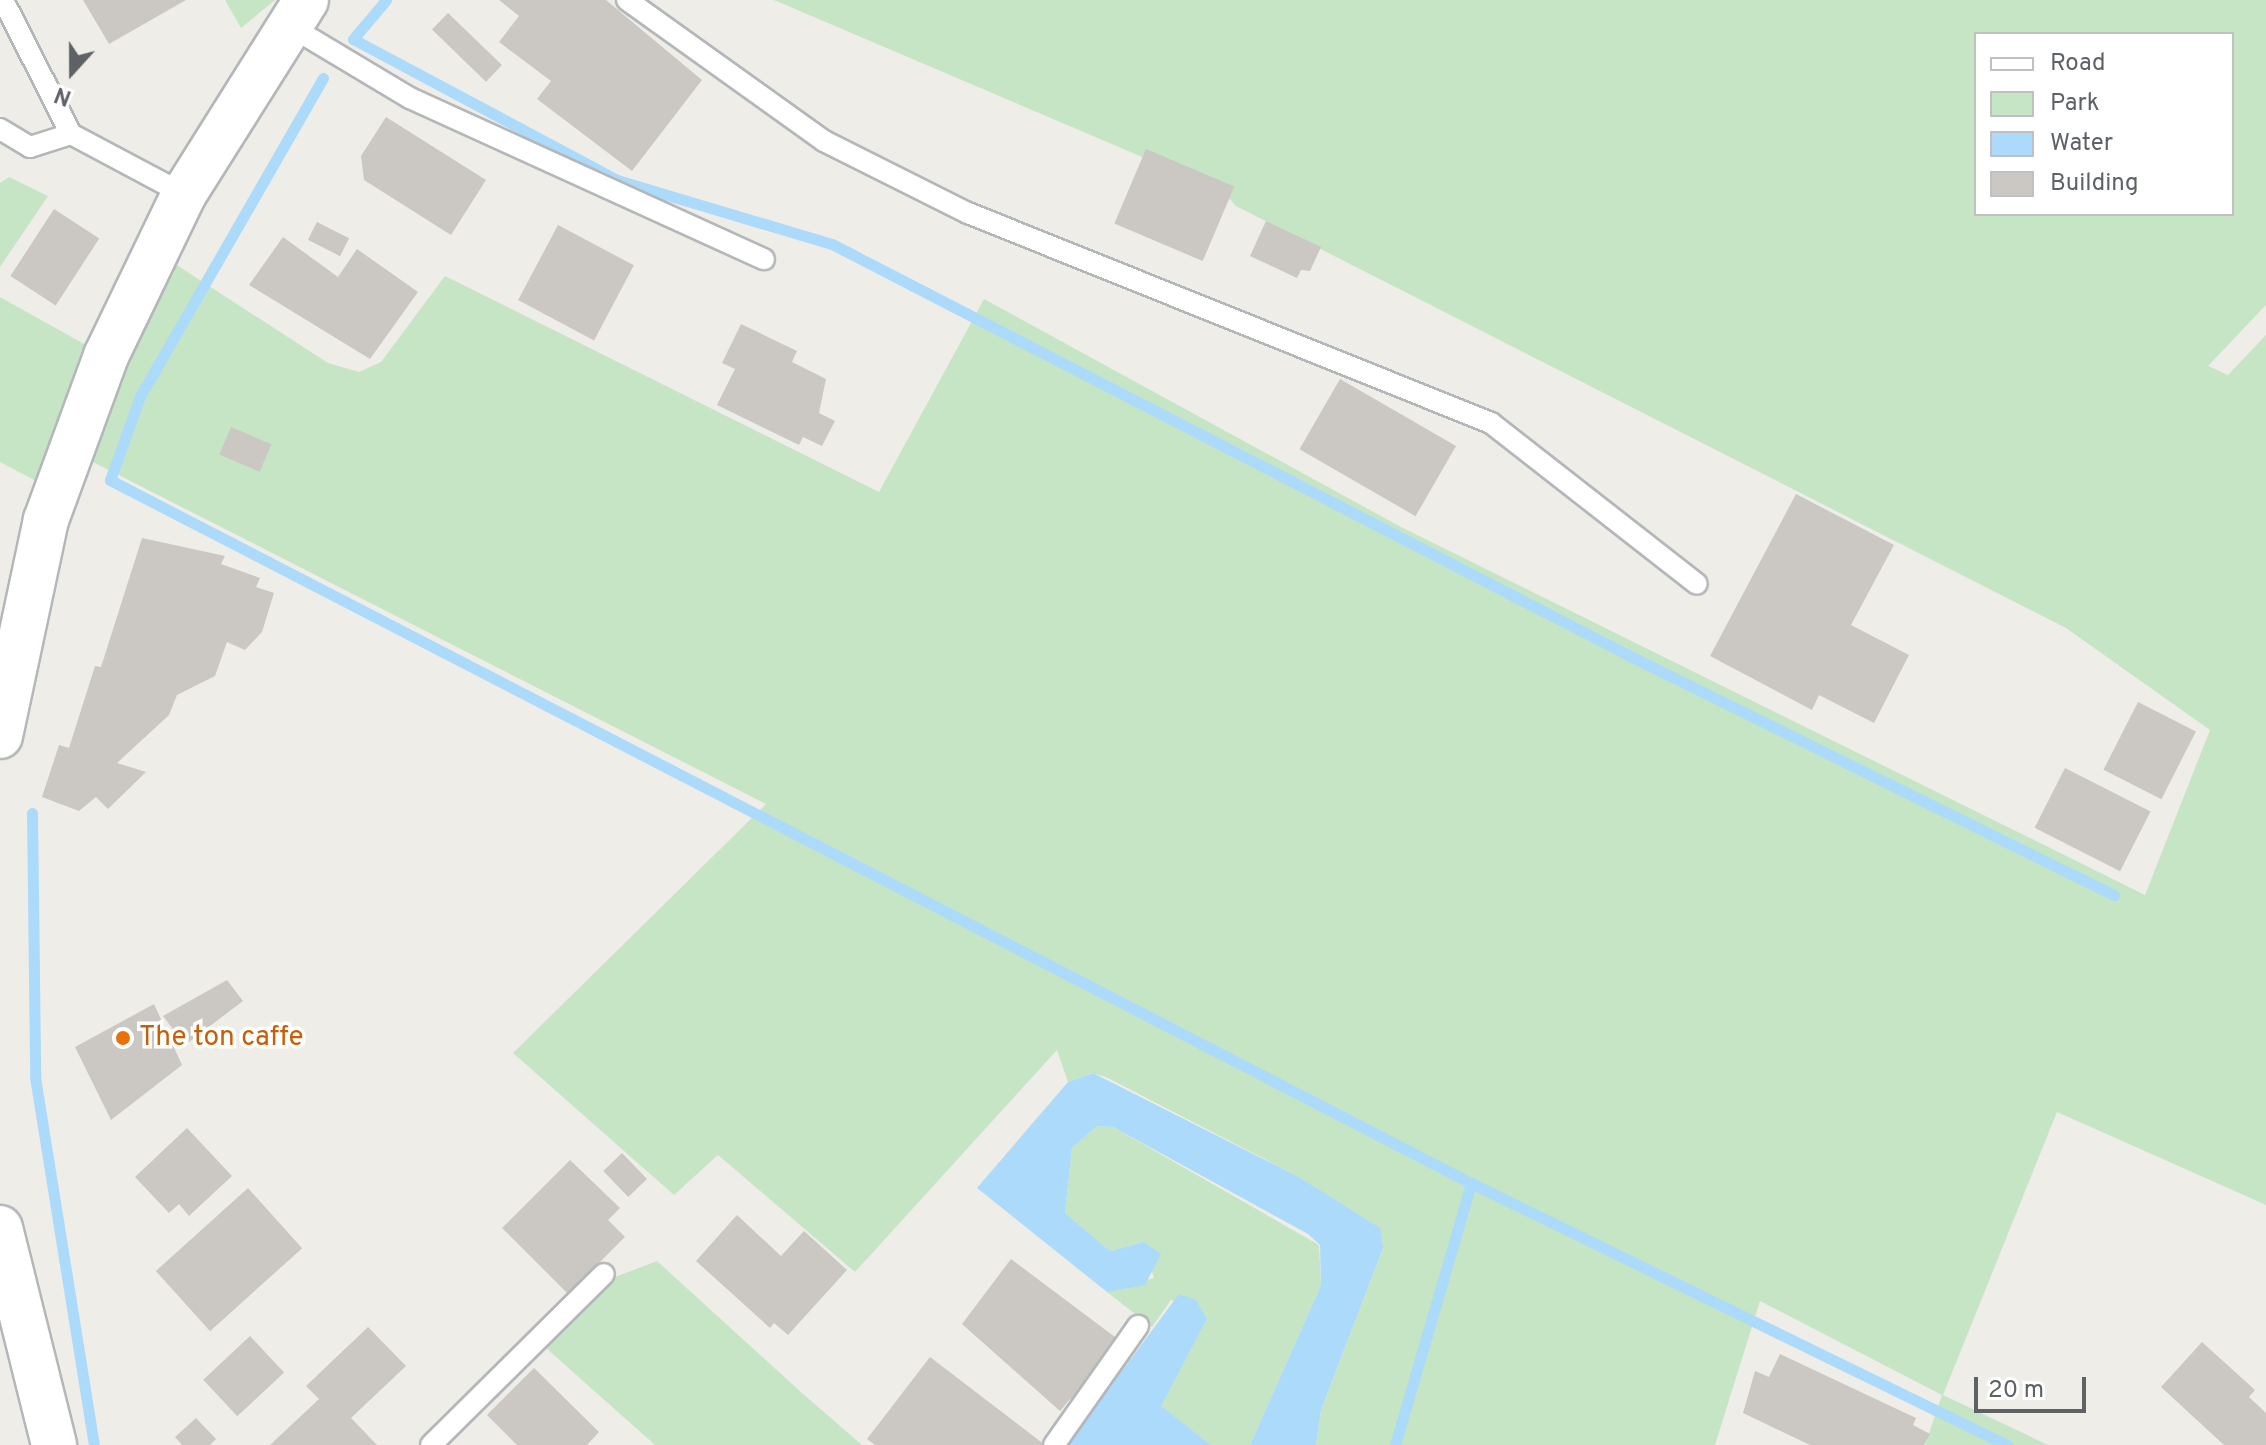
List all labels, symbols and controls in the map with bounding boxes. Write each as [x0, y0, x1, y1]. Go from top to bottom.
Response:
north arrow [32, 32, 112, 112]
legend [1974, 32, 2234, 216]
text: Road [2050, 49, 2106, 79]
text: N [51, 79, 75, 110]
text: Park [2050, 89, 2100, 119]
text: Water [2050, 129, 2113, 159]
text: Building [2050, 169, 2139, 199]
place label: The ton caffe [139, 1021, 304, 1055]
marker: The ton caffe [114, 1029, 132, 1047]
scale bar [1978, 1361, 2090, 1411]
text: 20 m [1988, 1376, 2044, 1406]

